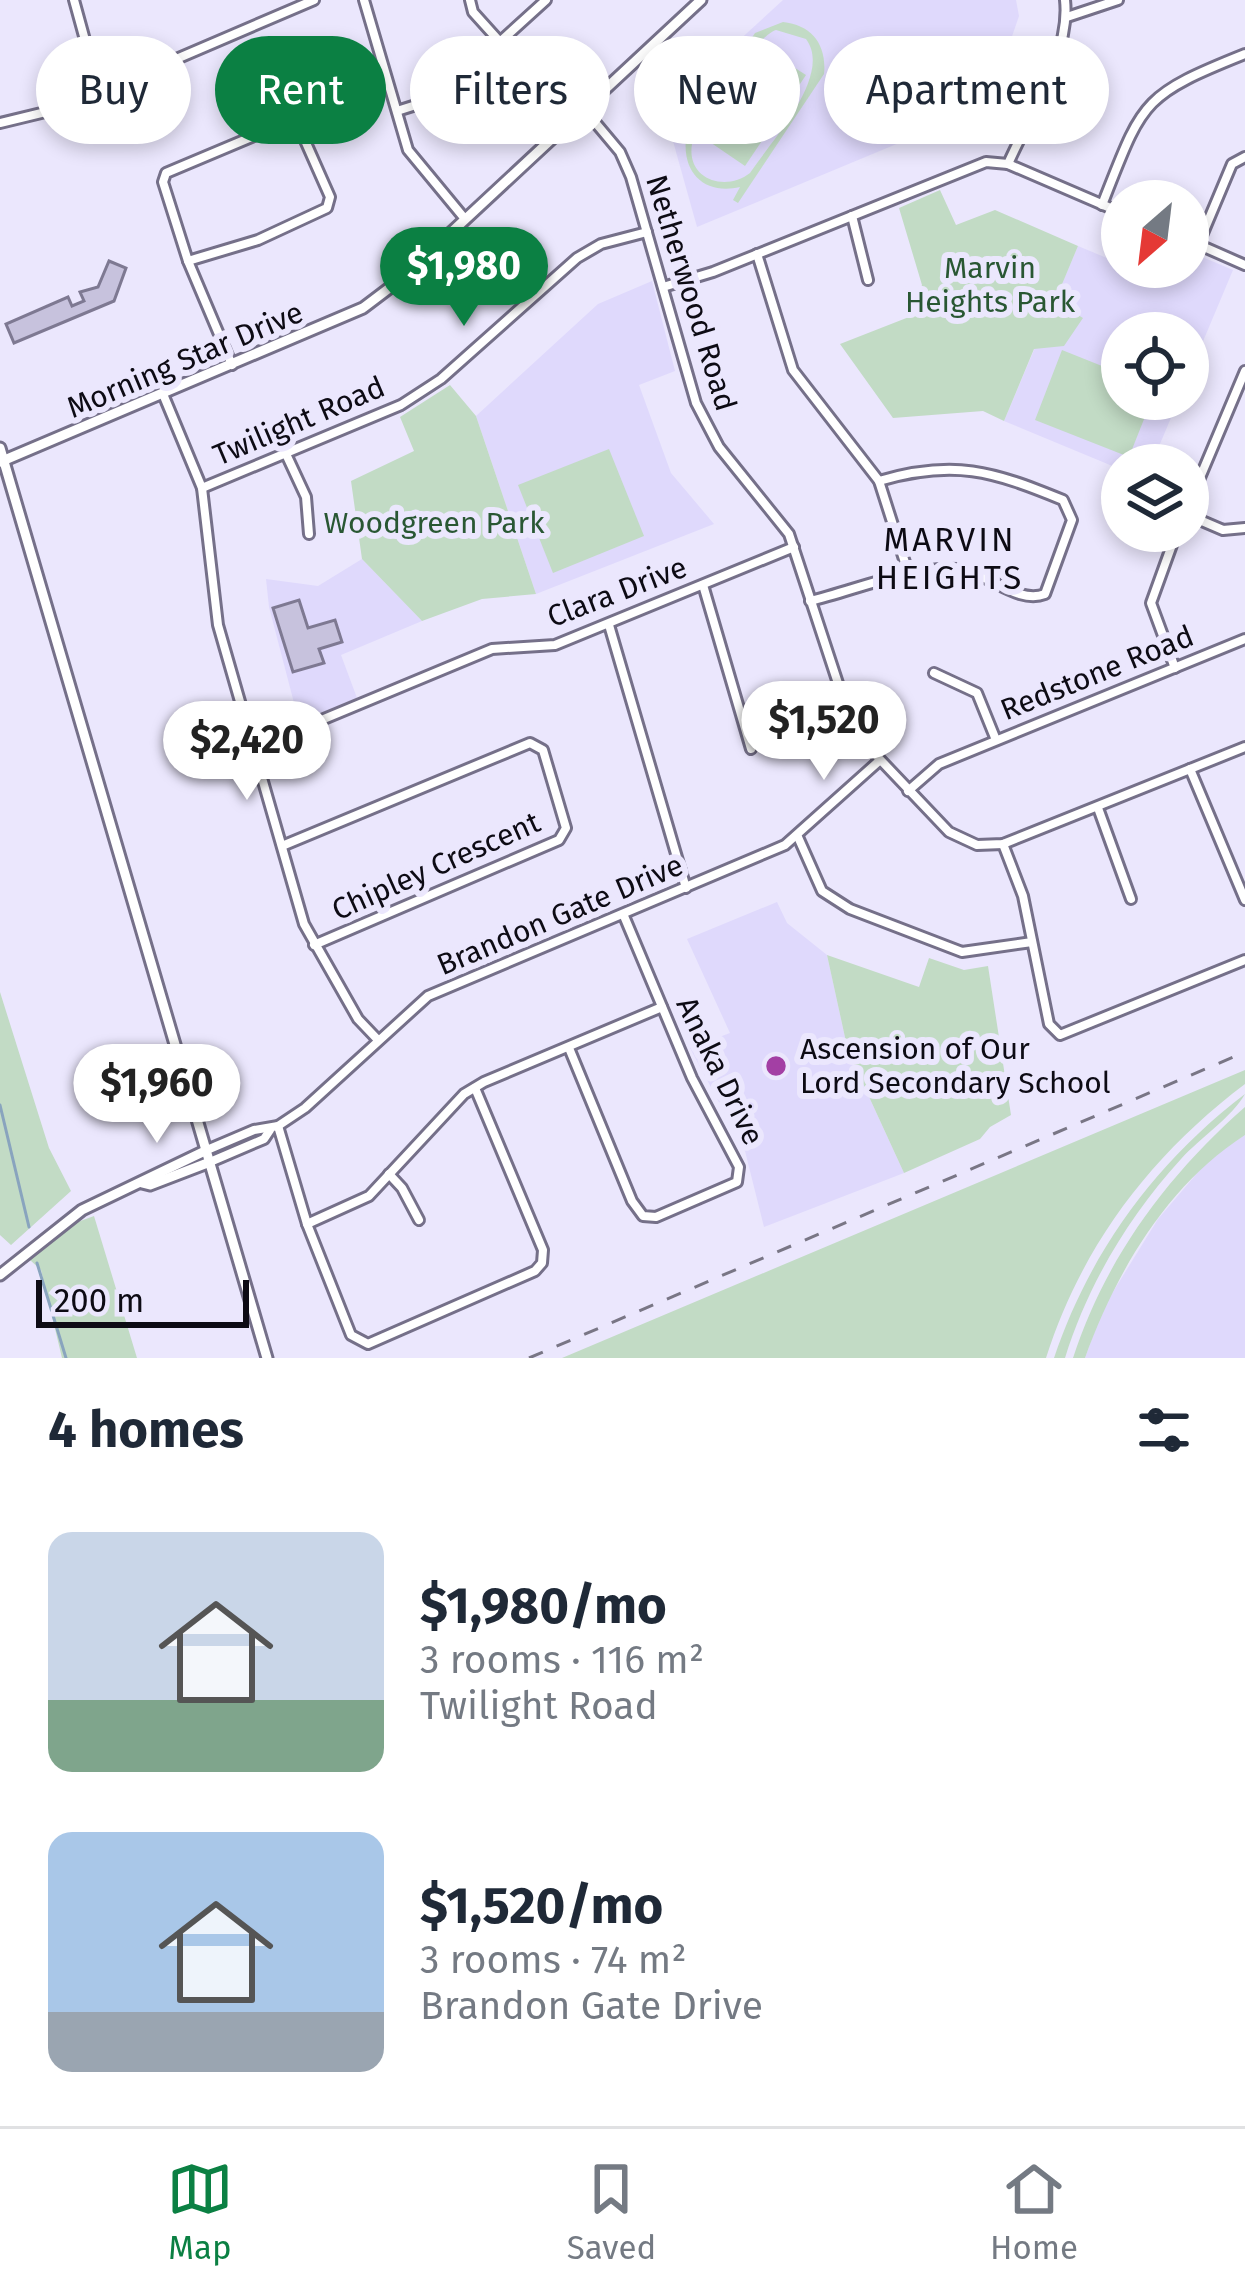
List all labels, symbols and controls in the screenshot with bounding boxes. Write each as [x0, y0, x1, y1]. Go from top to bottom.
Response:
chip: Buy [36, 36, 191, 144]
chip: Rent [215, 36, 386, 144]
chip: Filters [410, 36, 610, 144]
chip: New [634, 36, 800, 144]
chip: Apartment [824, 36, 1109, 144]
street label: Netherwood Road [638, 171, 744, 415]
north arrow [1101, 180, 1209, 288]
map controls [1101, 180, 1209, 552]
pin: $1,980 [366, 227, 562, 329]
text: $1,980 [407, 243, 521, 289]
park label: Marvin Heights Park [905, 250, 1076, 320]
street label: Morning Star Drive [62, 294, 308, 426]
button: locate [1101, 312, 1209, 420]
street label: Twilight Road [208, 369, 390, 473]
button: layers [1101, 444, 1209, 552]
park label: Woodgreen Park [323, 505, 545, 541]
district label: MARVIN HEIGHTS [876, 520, 1024, 598]
street label: Clara Drive [542, 549, 692, 635]
street label: Redstone Road [995, 618, 1199, 728]
pin: $1,520 [726, 681, 922, 783]
text: $1,520 [768, 697, 880, 743]
pin: $2,420 [149, 701, 345, 803]
text: $2,420 [190, 717, 304, 763]
street label: Chipley Crescent [326, 804, 546, 928]
street label: Brandon Gate Drive [431, 847, 689, 983]
street label: Anaka Drive [669, 991, 771, 1151]
place label: Ascension of Our Lord Secondary School [800, 1031, 1111, 1101]
pin: $1,960 [59, 1044, 255, 1146]
marker: Ascension of Our Lord Secondary School [763, 1053, 789, 1079]
text: $1,960 [100, 1060, 214, 1106]
scale bar [36, 1274, 249, 1327]
text: 200 m [54, 1281, 144, 1321]
icon: filters [1131, 1397, 1197, 1463]
text: 4 homes [48, 1399, 244, 1461]
text: $1,980/mo [420, 1575, 667, 1637]
icon: home [144, 1580, 288, 1724]
text: 3 rooms · 116 m² [420, 1637, 704, 1683]
text: Twilight Road [420, 1683, 658, 1729]
text: $1,520/mo [420, 1875, 663, 1937]
icon: home [144, 1880, 288, 2024]
text: 3 rooms · 74 m² [420, 1937, 687, 1983]
text: Brandon Gate Drive [420, 1983, 763, 2029]
tab: Map [167, 2156, 233, 2268]
tab: Saved [567, 2156, 656, 2268]
tab: Home [990, 2156, 1078, 2268]

